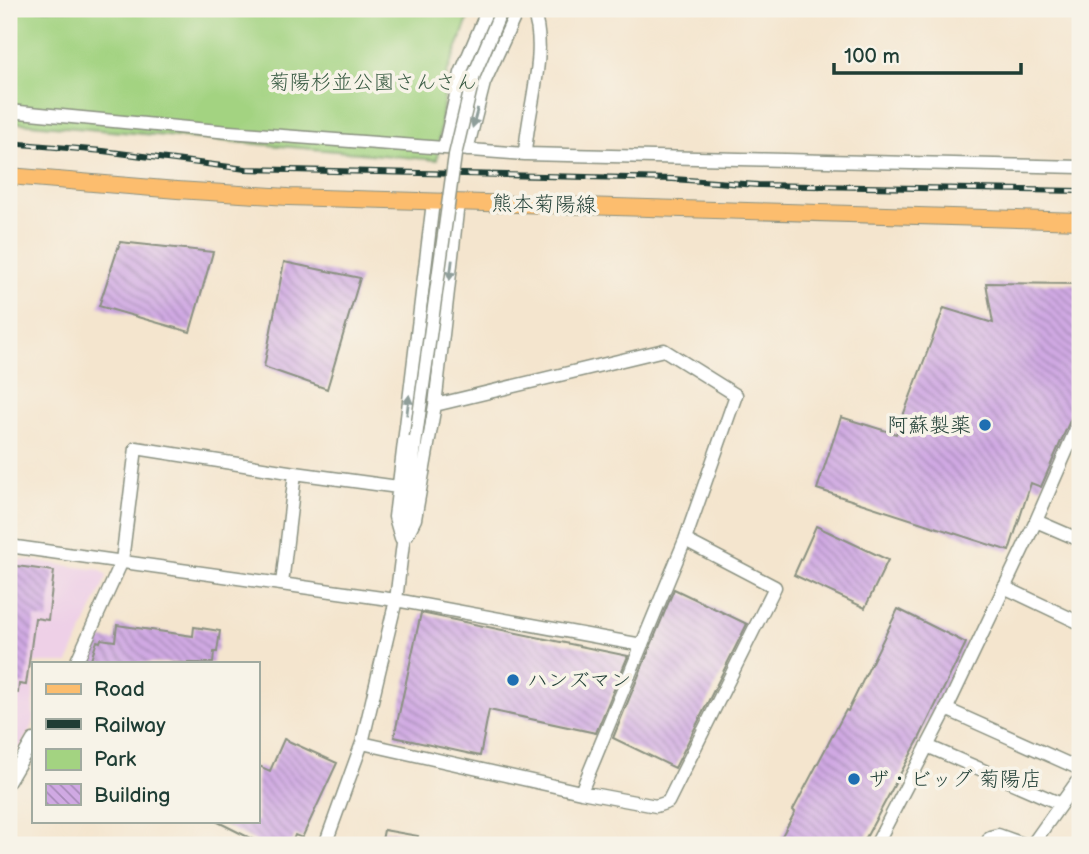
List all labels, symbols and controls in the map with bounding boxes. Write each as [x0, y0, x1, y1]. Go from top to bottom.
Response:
scale bar [834, 32, 1021, 76]
text: 100 m [844, 44, 900, 69]
park label: 菊陽杉並公園さんさん [269, 70, 477, 95]
one-way arrow [469, 107, 480, 129]
street label: 熊本菊陽線 [491, 191, 597, 218]
one-way arrow [445, 260, 456, 282]
one-way arrow [403, 394, 414, 416]
place label: 阿蘇製薬 [887, 413, 971, 438]
marker: 阿蘇製薬 [977, 417, 993, 433]
legend [32, 662, 259, 822]
place label: ハンズマン [527, 668, 632, 693]
marker: ハンズマン [505, 672, 521, 688]
text: Road [94, 677, 145, 702]
text: Railway [94, 713, 166, 738]
text: Park [94, 747, 137, 772]
place label: ザ・ビッグ 菊陽店 [868, 767, 1042, 792]
marker: ザ・ビッグ 菊陽店 [846, 771, 862, 787]
text: Building [94, 783, 170, 808]

